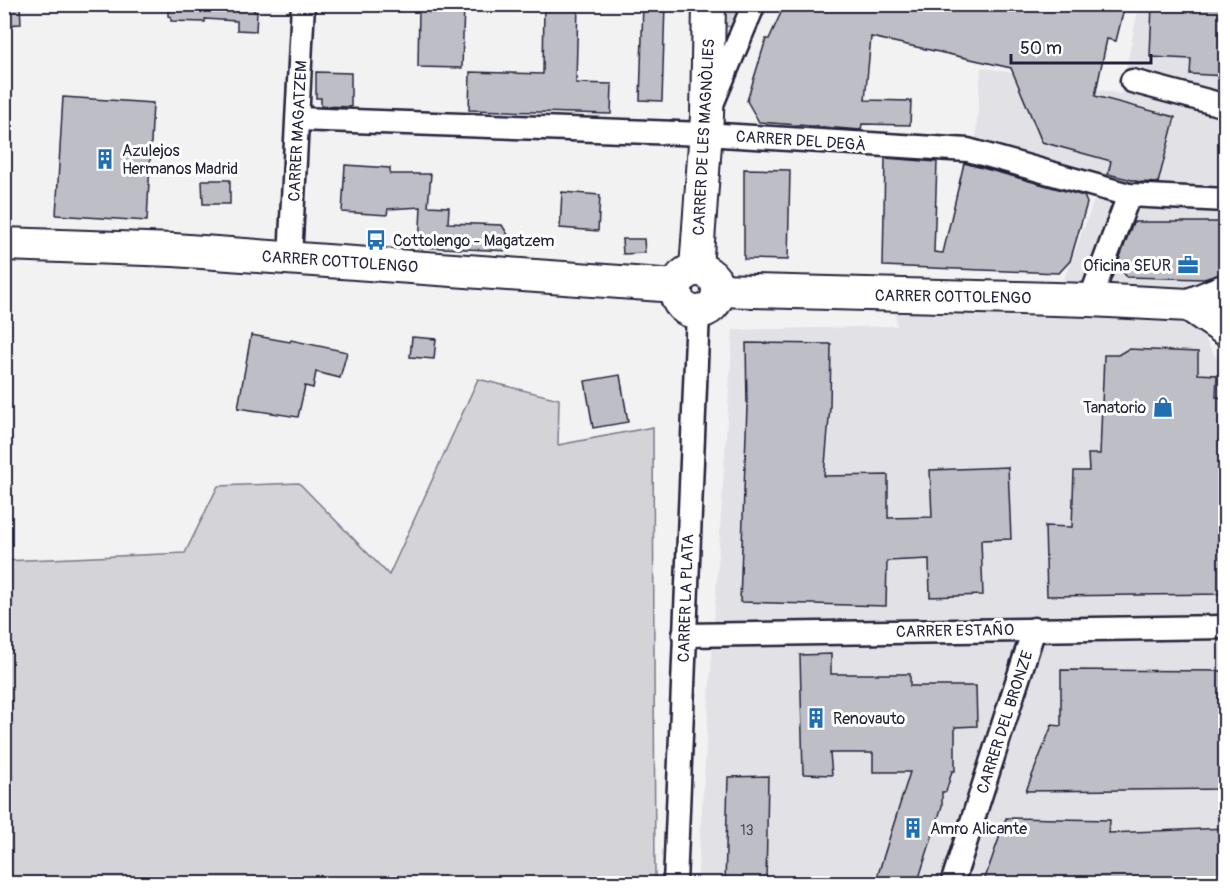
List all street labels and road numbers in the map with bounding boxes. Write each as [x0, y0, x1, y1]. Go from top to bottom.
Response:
street label: CARRER DE LES MAGNÒLIES [688, 38, 719, 236]
street label: CARRER MAGATZEM [284, 60, 312, 202]
street label: CARRER DEL DEGÀ [735, 126, 867, 156]
street label: CARRER COTTOLENGO [261, 247, 419, 277]
street label: CARRER COTTOLENGO [875, 286, 1031, 308]
street label: CARRER LA PLATA [674, 533, 698, 663]
street label: CARRER ESTAÑO [896, 620, 1014, 642]
street label: CARRER DEL BRONZE [972, 648, 1038, 796]

